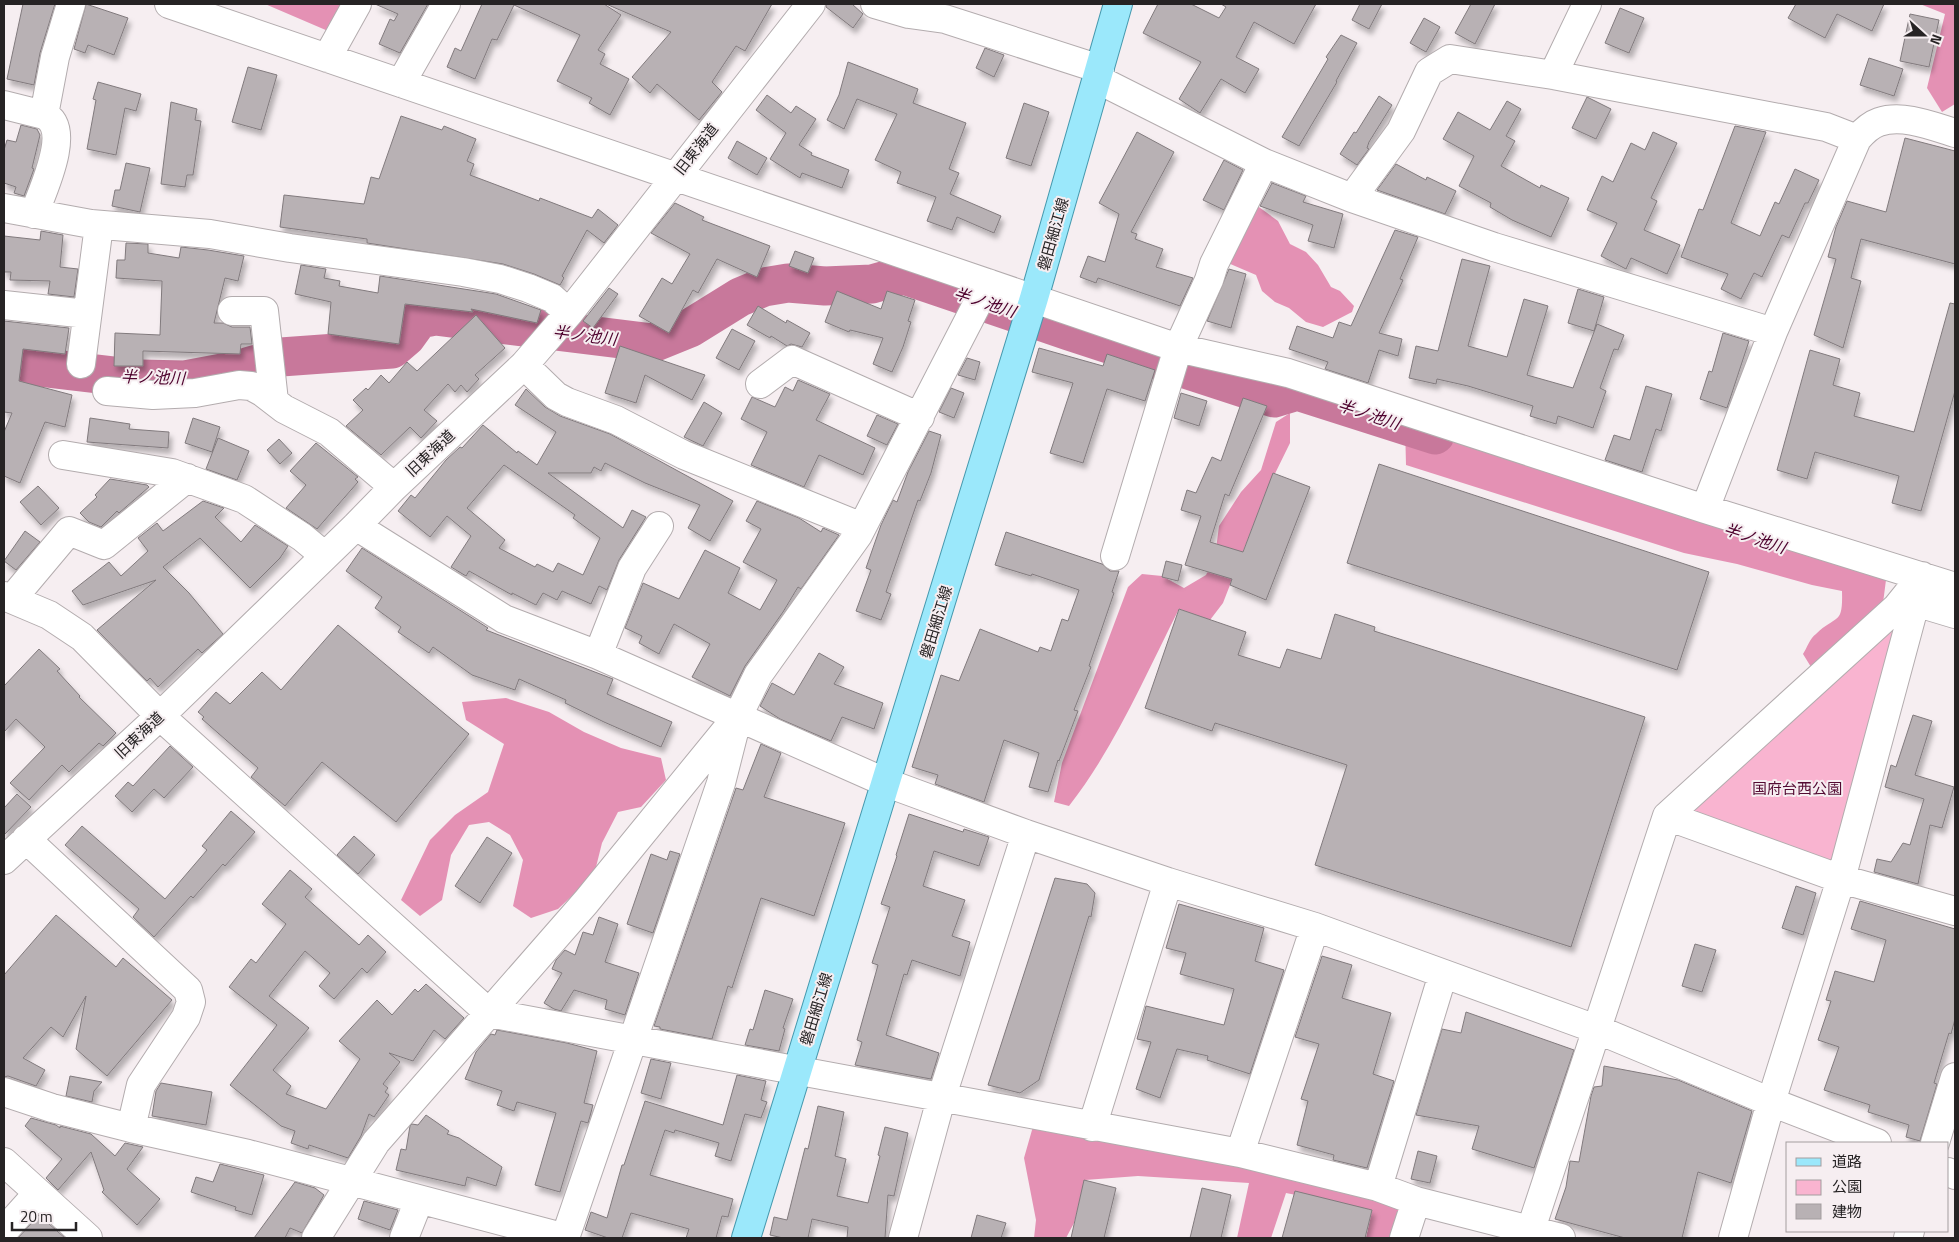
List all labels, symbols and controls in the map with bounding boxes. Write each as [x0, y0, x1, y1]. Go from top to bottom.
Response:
north arrow [1899, 10, 1949, 60]
text: N [1925, 32, 1948, 48]
street label: 旧東海道 [668, 118, 724, 180]
street label: 磐田細江線 [1032, 195, 1074, 273]
water label: 半ノ池川 [951, 281, 1021, 324]
water label: 半ノ池川 [552, 319, 620, 351]
water label: 半ノ池川 [121, 364, 187, 390]
water label: 半ノ池川 [1335, 393, 1405, 436]
street label: 旧東海道 [400, 424, 460, 482]
water label: 半ノ池川 [1721, 517, 1791, 560]
street label: 磐田細江線 [914, 583, 958, 661]
street label: 旧東海道 [109, 706, 169, 764]
park label: 国府台西公園 [1752, 777, 1842, 800]
street label: 磐田細江線 [794, 970, 838, 1048]
legend [1786, 1142, 1949, 1232]
text: 道路 [1832, 1150, 1862, 1173]
text: 公園 [1832, 1175, 1862, 1198]
scale bar [12, 1200, 76, 1232]
text: 建物 [1832, 1200, 1862, 1223]
text: 20 m [20, 1205, 53, 1228]

